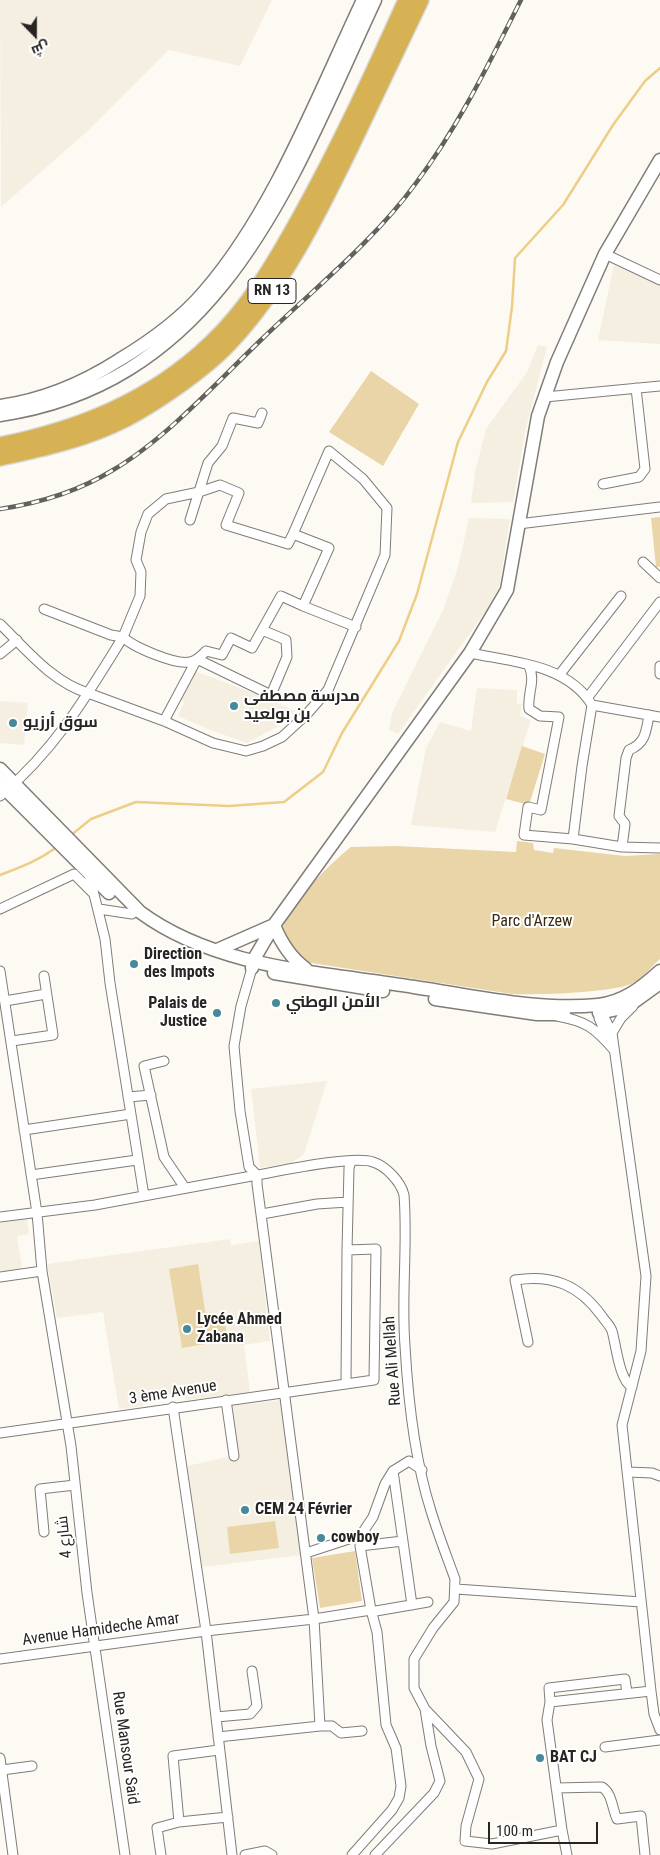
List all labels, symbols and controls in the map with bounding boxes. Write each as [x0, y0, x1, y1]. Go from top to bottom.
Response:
north arrow [10, 10, 60, 60]
text: ش [29, 38, 52, 60]
road number: RN 13 [248, 278, 296, 304]
place label: مدرسة مصطفى بن بولعيد [244, 687, 360, 725]
marker: مدرسة مصطفى بن بولعيد [228, 700, 240, 712]
place label: سوق أرزيو [23, 713, 98, 733]
marker: سوق أرزيو [7, 717, 19, 729]
park label: Parc d'Arzew [492, 912, 572, 932]
place label: Direction des Impots [144, 945, 215, 983]
marker: Direction des Impots [128, 958, 140, 970]
place label: الأمن الوطني [286, 993, 380, 1013]
place label: Palais de Justice [148, 994, 207, 1032]
marker: الأمن الوطني [270, 997, 282, 1009]
marker: Palais de Justice [211, 1007, 223, 1019]
place label: Lycée Ahmed Zabana [197, 1310, 282, 1348]
street label: Rue Ali Mellah [380, 1315, 406, 1407]
marker: Lycée Ahmed Zabana [181, 1323, 193, 1335]
street label: 3 ème Avenue [128, 1377, 218, 1409]
place label: CEM 24 Février [255, 1500, 352, 1520]
marker: CEM 24 Février [239, 1504, 251, 1516]
street label: شارع 4 [53, 1515, 77, 1559]
place label: cowboy [331, 1528, 379, 1548]
marker: cowboy [315, 1532, 327, 1544]
street label: Avenue Hamideche Amar [21, 1609, 181, 1651]
street label: Rue Mansour Said [108, 1690, 142, 1806]
place label: BAT CJ [550, 1748, 597, 1768]
marker: BAT CJ [534, 1752, 546, 1764]
scale bar [490, 1812, 600, 1844]
text: 100 m [496, 1822, 533, 1840]

